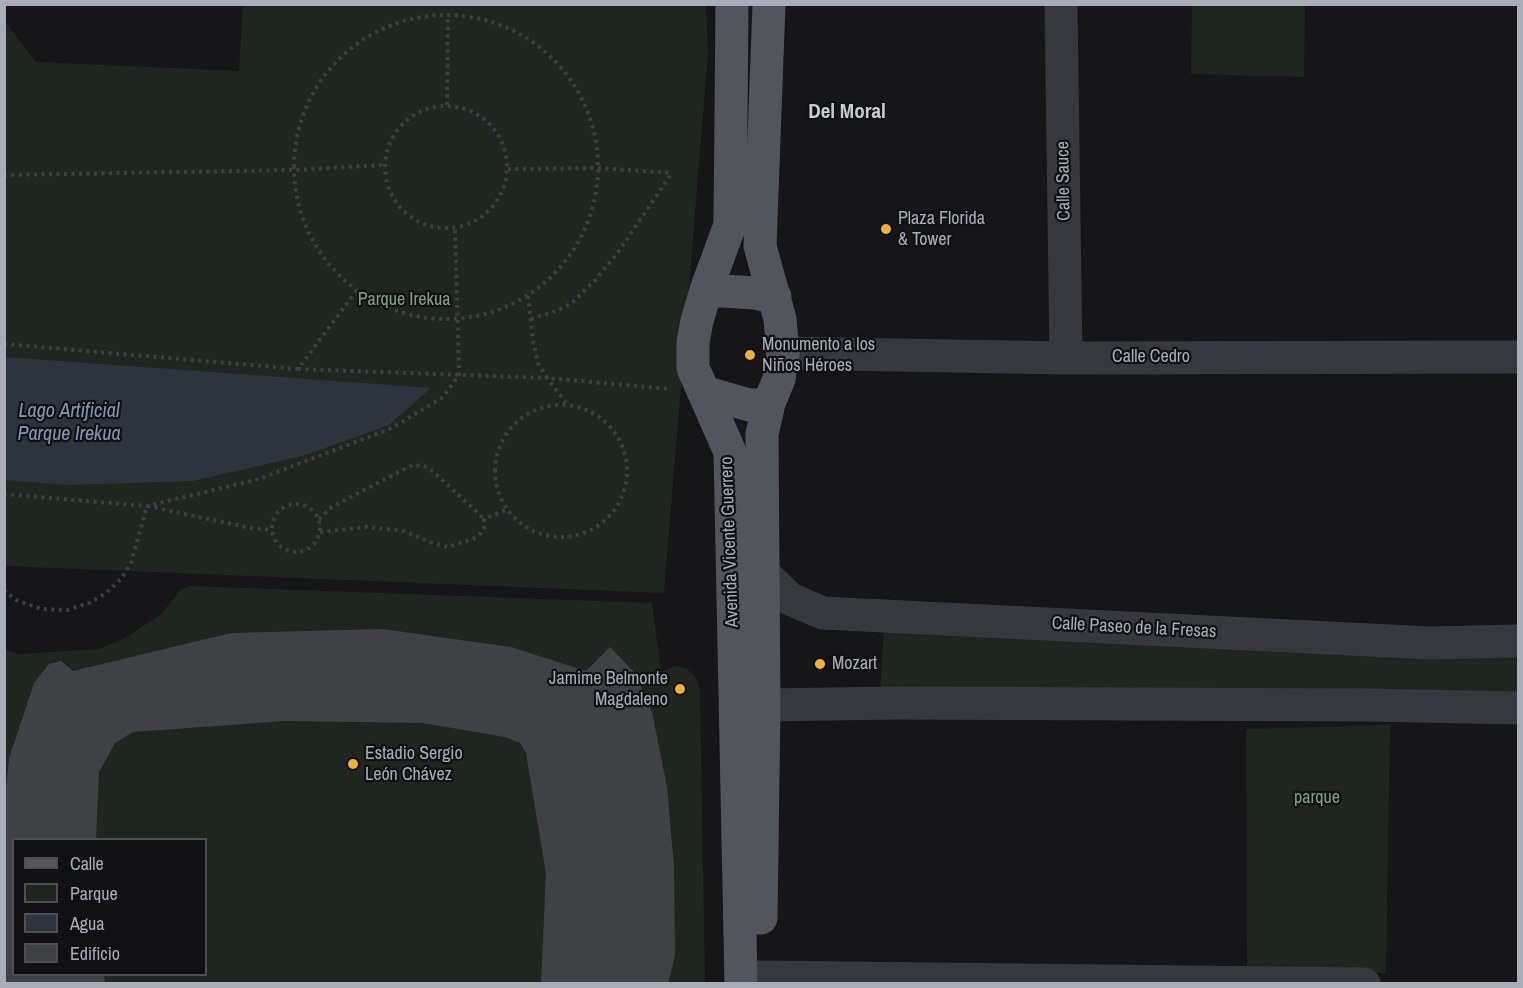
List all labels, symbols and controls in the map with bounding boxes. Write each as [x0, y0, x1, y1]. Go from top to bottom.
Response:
district label: Del Moral [808, 99, 886, 125]
street label: Calle Sauce [1053, 141, 1075, 221]
place label: Plaza Florida & Tower [898, 208, 985, 250]
marker: Plaza Florida & Tower [879, 222, 893, 236]
park label: Parque Irekua [358, 289, 450, 311]
place label: Monumento a los Niños Héroes [762, 334, 875, 376]
street label: Calle Cedro [1112, 346, 1190, 368]
marker: Monumento a los Niños Héroes [743, 348, 757, 362]
water label: Lago Artificial Parque Irekua [17, 400, 121, 447]
street label: Avenida Vicente Guerrero [716, 456, 744, 628]
street label: Calle Paseo de la Fresas [1051, 613, 1217, 643]
place label: Mozart [832, 653, 877, 675]
marker: Mozart [813, 657, 827, 671]
place label: Jamime Belmonte Magdaleno [549, 668, 668, 710]
marker: Jamime Belmonte Magdaleno [673, 682, 687, 696]
place label: Estadio Sergio León Chávez [365, 743, 463, 786]
marker: Estadio Sergio León Chávez [346, 757, 360, 771]
park label: parque [1294, 787, 1340, 809]
legend [12, 838, 207, 976]
text: Calle [70, 851, 104, 876]
text: Parque [70, 881, 118, 906]
text: Agua [70, 911, 104, 936]
text: Edificio [70, 941, 120, 966]

